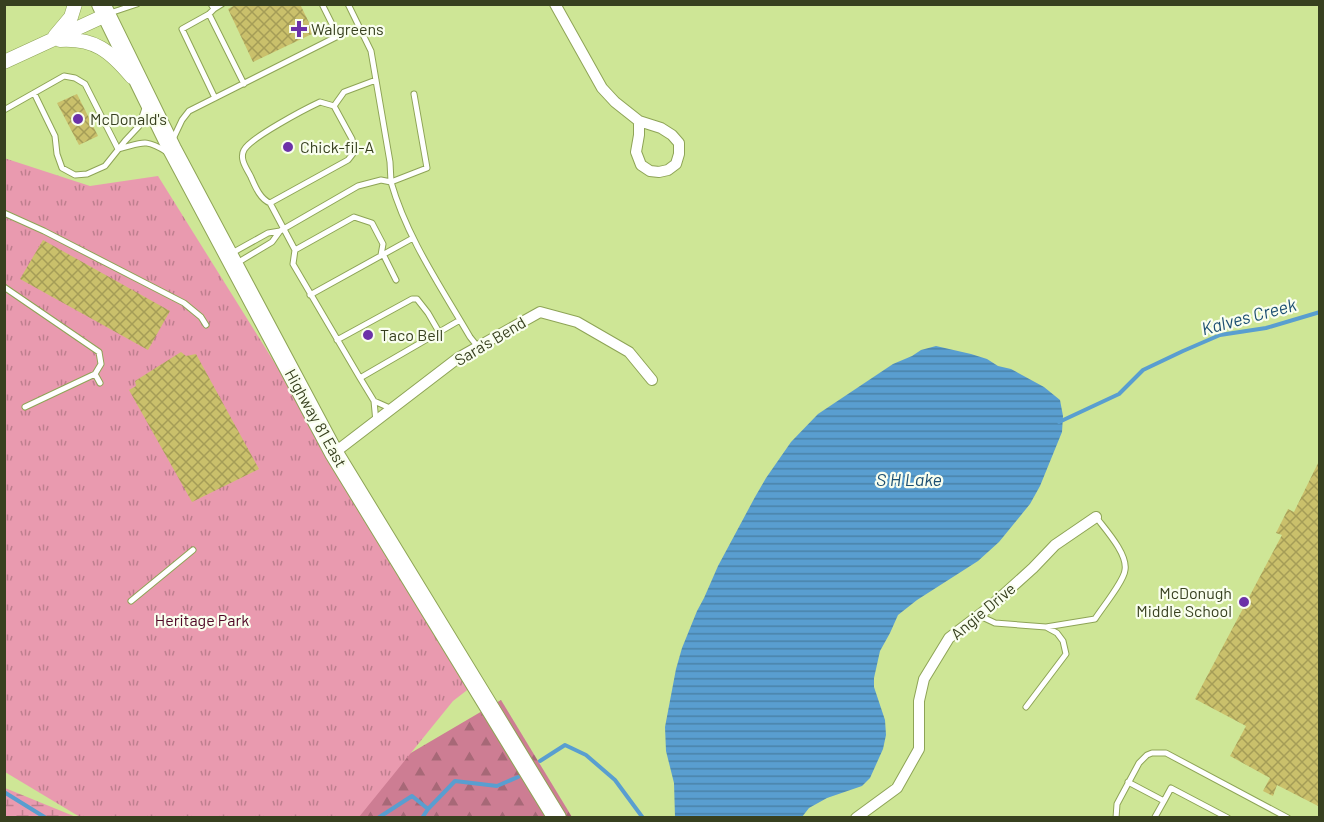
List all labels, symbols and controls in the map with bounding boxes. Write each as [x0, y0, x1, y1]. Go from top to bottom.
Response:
place label: Walgreens [311, 19, 384, 38]
marker: Walgreens [292, 22, 306, 36]
place label: McDonald's [90, 109, 167, 128]
marker: McDonald's [71, 112, 85, 126]
place label: Chick-fil-A [300, 137, 375, 156]
marker: Chick-fil-A [281, 140, 295, 154]
water label: Kalves Creek [1199, 293, 1299, 339]
street label: Sara's Bend [451, 312, 529, 369]
place label: Taco Bell [380, 325, 443, 344]
marker: Taco Bell [361, 328, 375, 342]
street label: Highway 81 East [282, 365, 351, 470]
water label: S H Lake [876, 468, 942, 490]
street label: Angie Drive [947, 578, 1019, 643]
place label: McDonugh Middle School [1136, 583, 1232, 620]
marker: McDonugh Middle School [1237, 595, 1251, 609]
park label: Heritage Park [155, 610, 249, 629]

